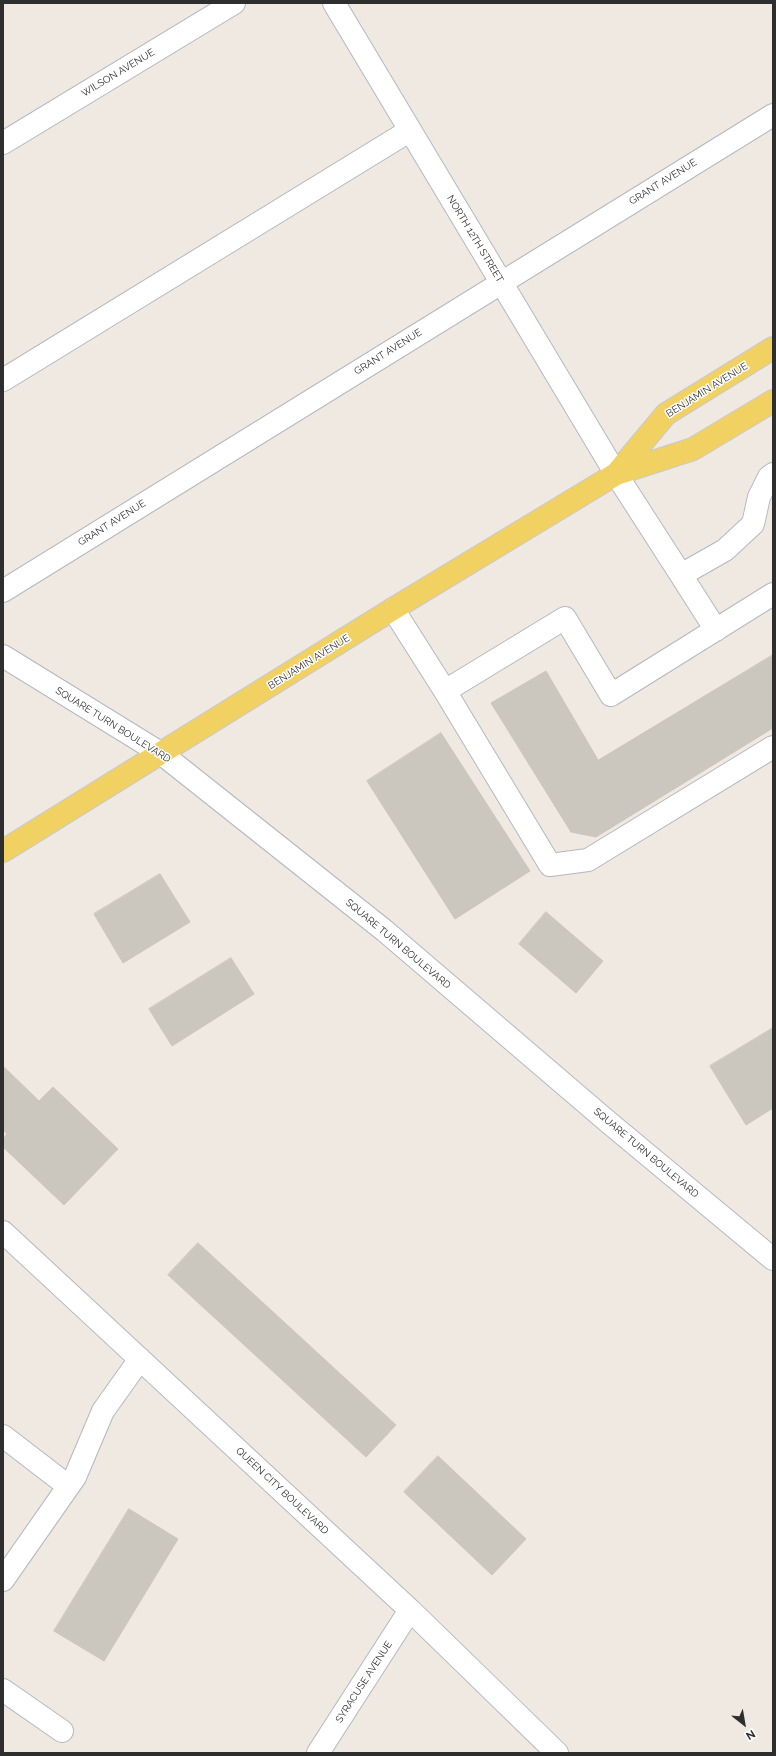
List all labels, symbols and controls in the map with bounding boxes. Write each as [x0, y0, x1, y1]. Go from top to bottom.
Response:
street label: WILSON AVENUE [79, 46, 157, 100]
street label: GRANT AVENUE [627, 156, 699, 208]
street label: NORTH 12TH STREET [444, 193, 506, 285]
street label: GRANT AVENUE [352, 326, 424, 378]
street label: BENJAMIN AVENUE [664, 360, 750, 420]
street label: GRANT AVENUE [76, 497, 148, 549]
street label: BENJAMIN AVENUE [266, 632, 352, 692]
street label: SQUARE TURN BOULEVARD [53, 685, 173, 765]
street label: SQUARE TURN BOULEVARD [343, 897, 453, 991]
street label: SQUARE TURN BOULEVARD [591, 1106, 701, 1200]
street label: QUEEN CITY BOULEVARD [233, 1445, 331, 1537]
street label: SYRACUSE AVENUE [333, 1639, 395, 1725]
north arrow [724, 1704, 764, 1744]
text: N [743, 1727, 757, 1742]

